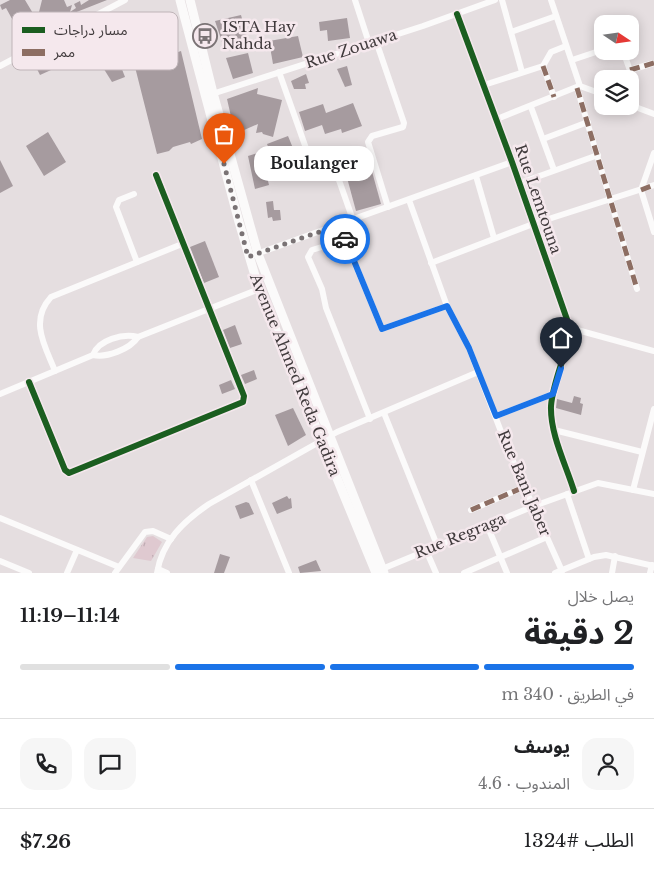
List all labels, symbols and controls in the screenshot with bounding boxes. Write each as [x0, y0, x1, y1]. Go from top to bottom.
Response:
legend [12, 12, 178, 70]
north arrow [594, 15, 639, 60]
map controls [594, 15, 639, 115]
place label: ISTA Hay Nahda [222, 17, 296, 53]
text: مسار دراجات [54, 21, 128, 39]
bus stop icon: ISTA Hay Nahda [192, 23, 218, 49]
street label: Rue Zouawa [303, 25, 400, 72]
text: ممر [53, 43, 75, 61]
button: layers [594, 70, 639, 115]
pin [203, 113, 245, 164]
icon: bag [210, 120, 238, 148]
street label: Rue Lemtouna [511, 142, 566, 257]
callout: Boulanger [254, 146, 374, 182]
text: Boulanger [270, 153, 358, 173]
courier [320, 214, 370, 264]
icon: car [331, 225, 359, 253]
street label: Avenue Ahmed Reda Gadira [246, 270, 345, 480]
pin [540, 317, 582, 368]
icon: home [547, 324, 575, 352]
street label: Rue Bani Jaber [494, 427, 556, 540]
street label: Rue Regraga [411, 508, 509, 562]
text: يصل خلال [568, 586, 634, 606]
text: 11:14–11:19 [20, 604, 120, 627]
text: 2 دقيقة [524, 613, 634, 653]
text: في الطريق · 340 m [501, 684, 634, 704]
text: يوسف [514, 735, 570, 758]
button: phone [20, 738, 72, 790]
button: chat [84, 738, 136, 790]
button: person [582, 738, 634, 790]
text: المندوب · 4.6 [478, 773, 570, 793]
text: الطلب #1324 [523, 829, 634, 852]
text: $7.26 [20, 830, 71, 853]

